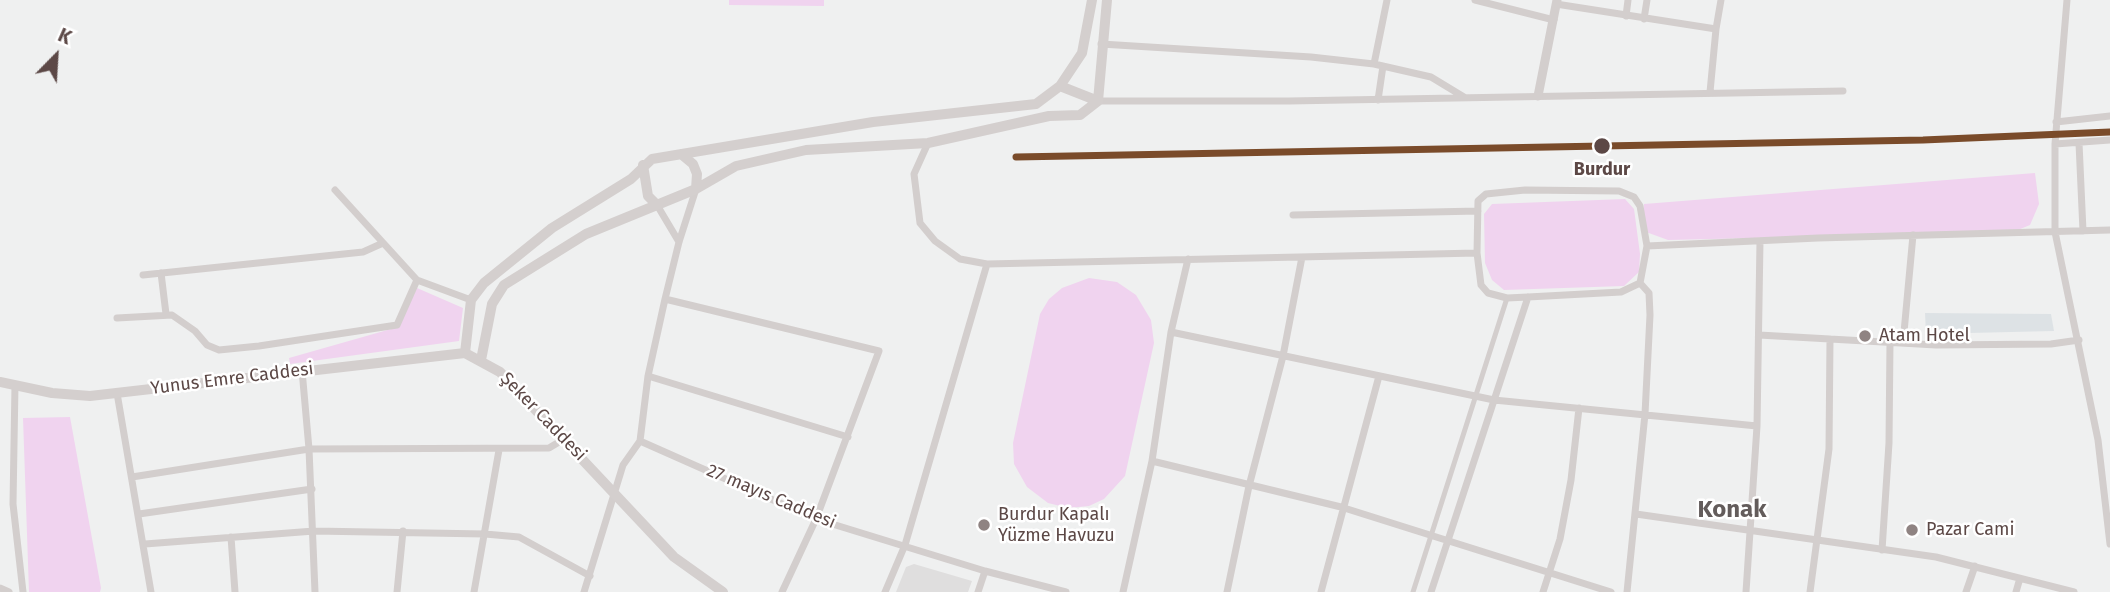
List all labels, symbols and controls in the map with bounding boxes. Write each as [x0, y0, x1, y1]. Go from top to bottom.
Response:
north arrow [21, 21, 91, 91]
text: K [55, 23, 75, 49]
marker: Burdur [1592, 136, 1612, 156]
place label: Burdur [1574, 159, 1630, 181]
place label: Atam Hotel [1879, 325, 1970, 347]
marker: Atam Hotel [1857, 328, 1873, 344]
street label: Yunus Emre Caddesi [149, 358, 315, 400]
street label: Şeker Caddesi [495, 368, 591, 466]
street label: 27 mayıs Caddesi [703, 460, 839, 534]
district label: Konak [1697, 496, 1767, 524]
place label: Burdur Kapalı Yüzme Havuzu [998, 504, 1115, 546]
marker: Burdur Kapalı Yüzme Havuzu [976, 517, 992, 533]
place label: Pazar Cami [1926, 519, 2015, 541]
marker: Pazar Cami [1904, 522, 1920, 538]

